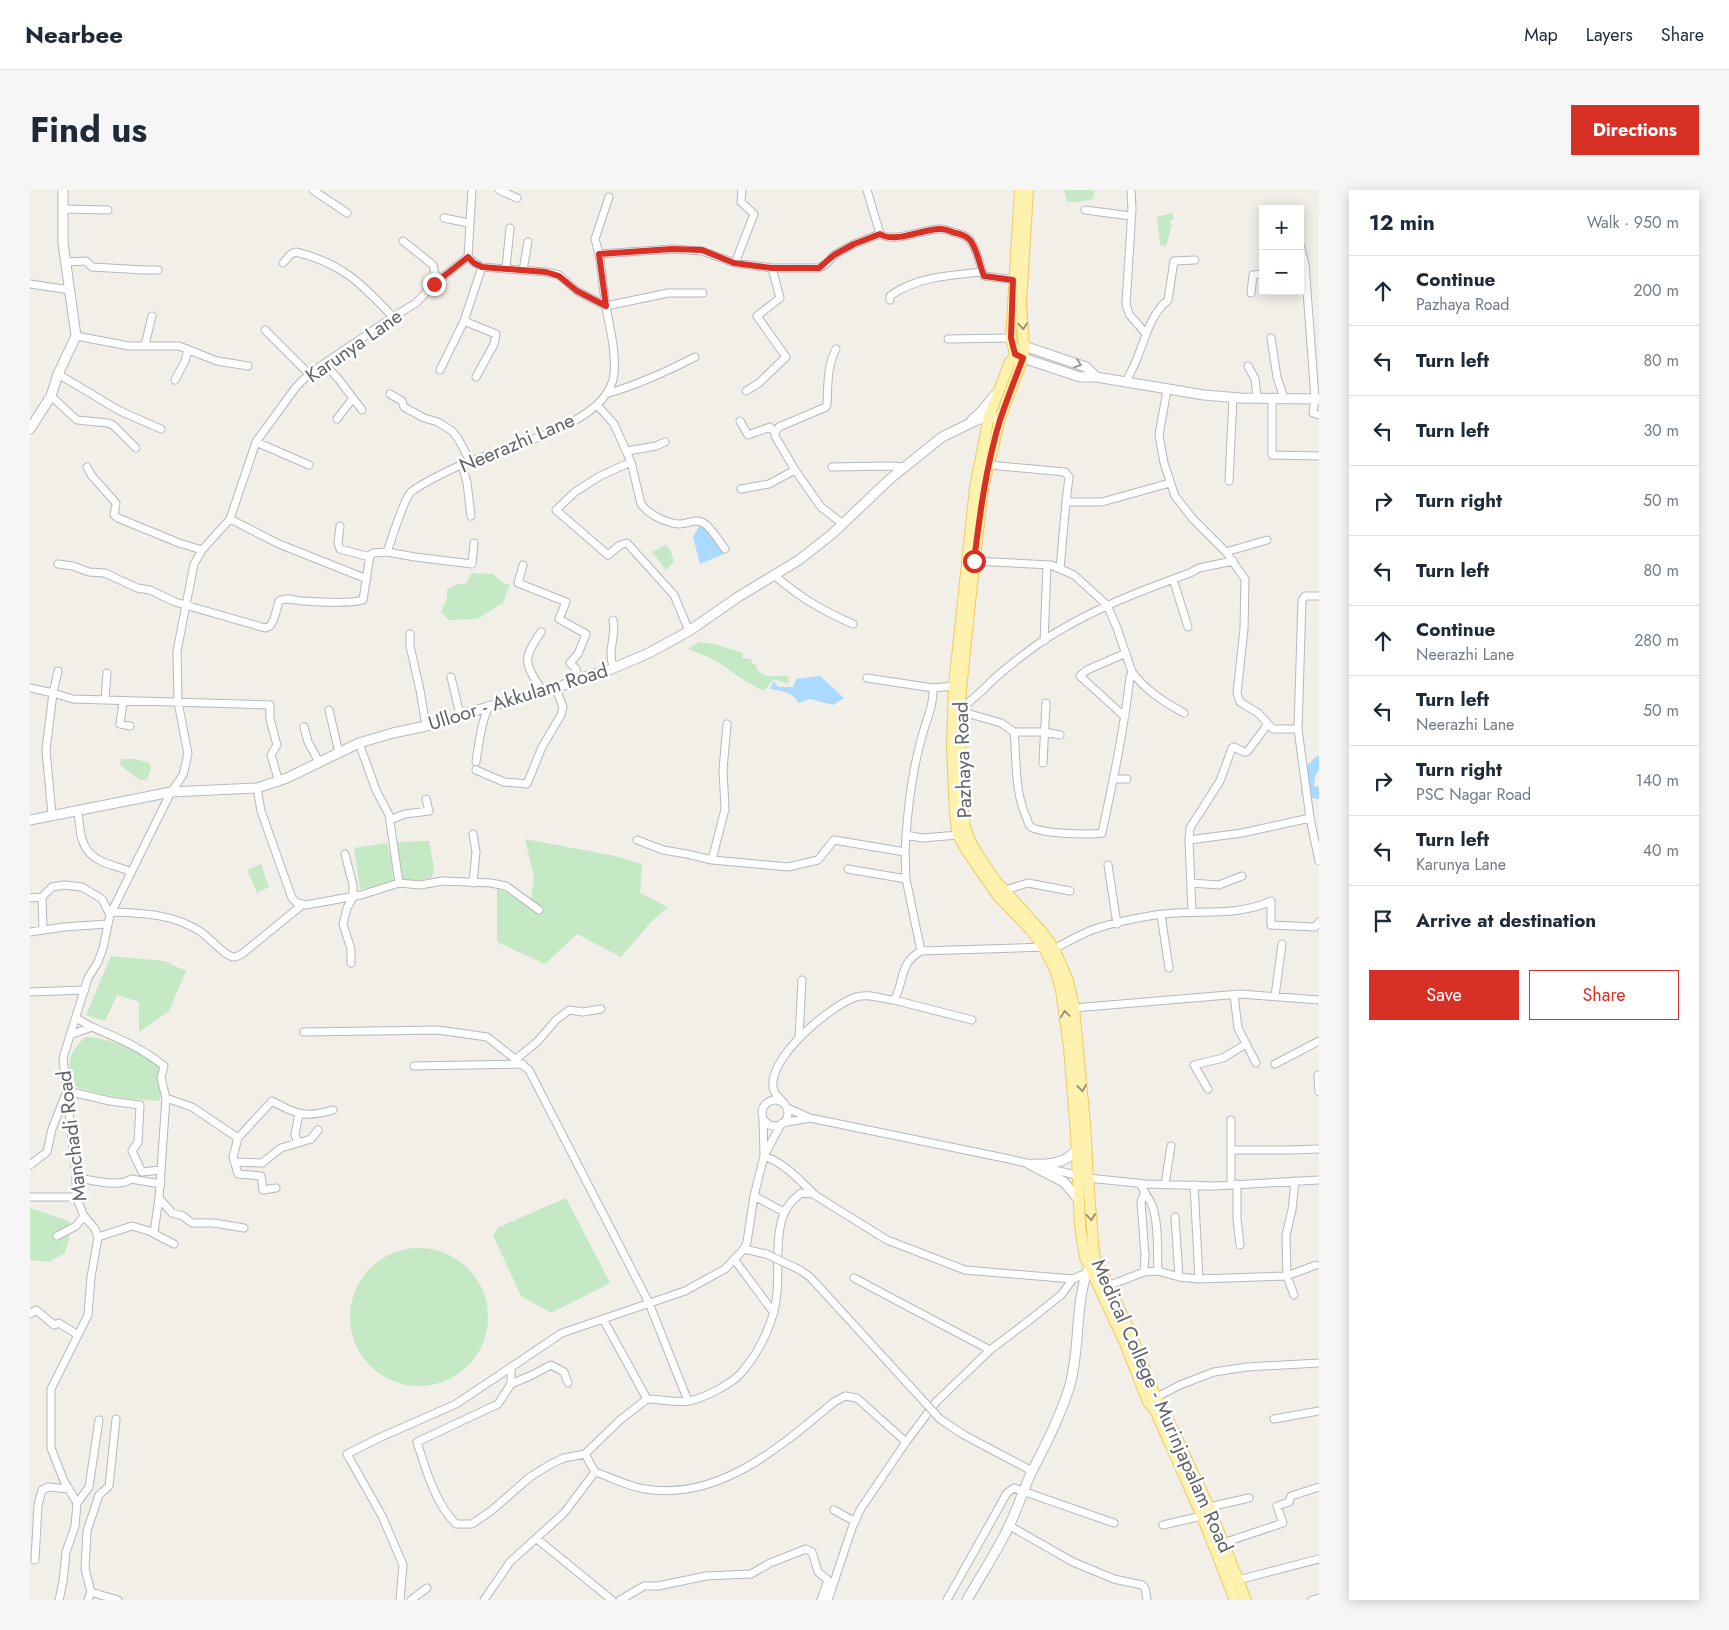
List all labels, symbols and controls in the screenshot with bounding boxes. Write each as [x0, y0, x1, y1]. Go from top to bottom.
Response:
text: Nearbee [25, 17, 123, 52]
text: Map [1524, 22, 1558, 48]
text: Layers [1586, 22, 1633, 48]
text: Share [1661, 22, 1704, 48]
text: Find us [30, 105, 147, 155]
button: Directions [1571, 105, 1699, 155]
map controls [1259, 205, 1304, 295]
button: + [1259, 205, 1304, 250]
text: 12 min [1369, 208, 1435, 238]
text: Walk · 950 m [1587, 211, 1679, 234]
button: − [1259, 250, 1304, 295]
text: Continue [1416, 266, 1495, 293]
route end [423, 273, 446, 296]
icon: ahead [1369, 277, 1397, 305]
text: 200 m [1633, 279, 1679, 302]
text: Pazhaya Road [1416, 293, 1509, 316]
street label: Karunya Lane [300, 302, 408, 390]
one-way arrow [1017, 322, 1028, 330]
icon: left [1369, 347, 1397, 375]
text: Turn left [1416, 347, 1489, 374]
text: 80 m [1643, 349, 1679, 372]
one-way arrow [1073, 358, 1082, 368]
street label: Neerazhi Lane [455, 406, 579, 480]
icon: left [1369, 417, 1397, 445]
text: Turn left [1416, 417, 1489, 444]
text: 30 m [1643, 419, 1679, 442]
icon: right [1369, 487, 1397, 515]
text: Turn right [1416, 487, 1502, 514]
text: 50 m [1643, 489, 1679, 512]
route start [963, 550, 986, 573]
icon: left [1369, 557, 1397, 585]
text: Turn left [1416, 557, 1489, 584]
text: 80 m [1643, 559, 1679, 582]
text: Continue [1416, 616, 1495, 643]
icon: ahead [1369, 627, 1397, 655]
text: 280 m [1634, 629, 1679, 652]
text: Neerazhi Lane [1416, 643, 1514, 666]
street label: Ulloor - Akkulam Road [424, 656, 612, 738]
text: Turn left [1416, 686, 1489, 713]
icon: left [1369, 697, 1397, 725]
text: 50 m [1643, 699, 1679, 722]
street label: Pazhaya Road [946, 701, 980, 819]
text: Neerazhi Lane [1416, 713, 1514, 736]
text: Turn right [1416, 756, 1502, 783]
icon: right [1369, 767, 1397, 795]
text: 140 m [1636, 769, 1679, 792]
text: PSC Nagar Road [1416, 783, 1531, 806]
text: Turn left [1416, 826, 1489, 853]
icon: left [1369, 837, 1397, 865]
text: 40 m [1643, 839, 1679, 862]
text: Karunya Lane [1416, 853, 1506, 876]
icon: arrive [1369, 907, 1397, 935]
text: Arrive at destination [1416, 907, 1596, 934]
button: Save [1369, 970, 1519, 1020]
button: Share [1529, 970, 1679, 1020]
one-way arrow [1060, 1010, 1071, 1018]
street label: Manchadi Road [50, 1069, 94, 1203]
one-way arrow [1076, 1084, 1087, 1092]
one-way arrow [1085, 1213, 1096, 1221]
street label: Medical College - Murinjapalam Road [1084, 1254, 1240, 1558]

